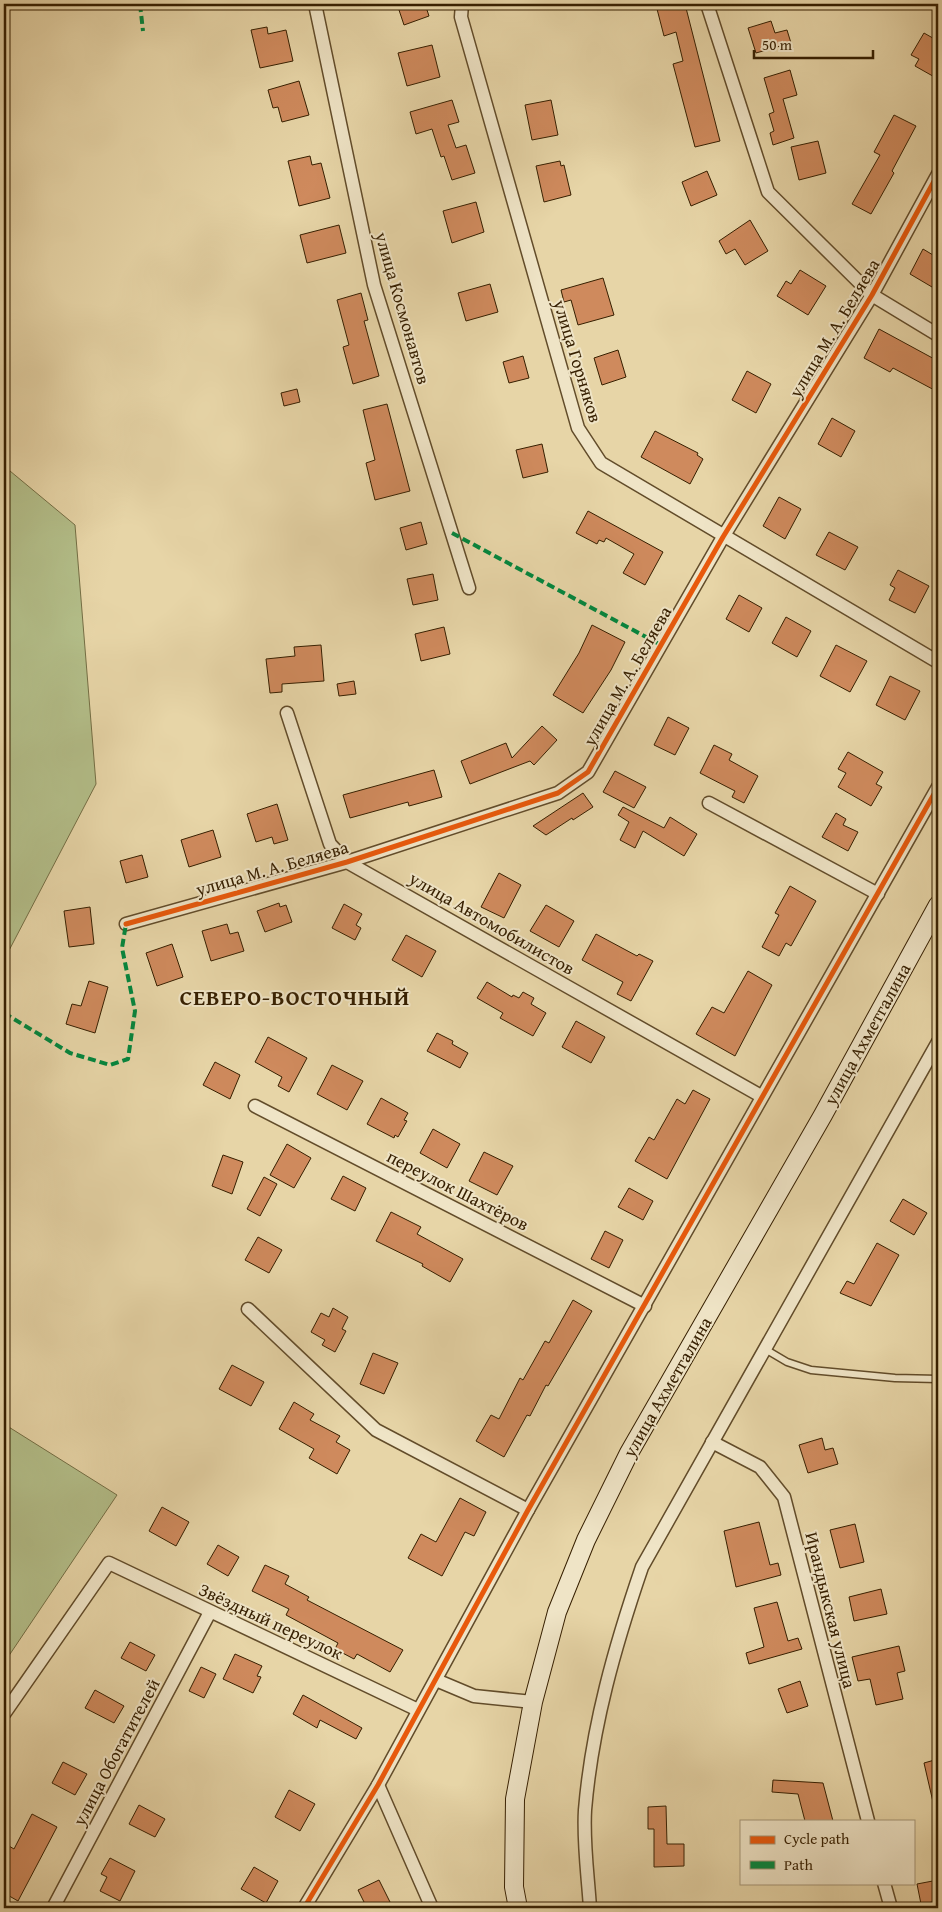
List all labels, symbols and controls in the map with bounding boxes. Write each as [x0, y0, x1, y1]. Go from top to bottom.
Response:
scale bar [754, 28, 873, 60]
text: 50 m [762, 34, 793, 55]
street label: улица Космонавтов [368, 228, 438, 388]
street label: улица М. А. Беляева [781, 253, 886, 403]
street label: улица Горняков [546, 295, 610, 426]
street label: улица М. А. Беляева [575, 601, 678, 752]
street label: улица М. А. Беляева [192, 833, 352, 903]
street label: улица Автомобилистов [403, 864, 580, 982]
street label: улица Ахметгалина [816, 958, 917, 1111]
district label: СЕВЕРО-ВОСТОЧНЫЙ [180, 981, 410, 1013]
street label: переулок Шахтёров [382, 1143, 534, 1238]
street label: улица Ахметгалина [615, 1311, 719, 1463]
street label: Ирандыкская улица [799, 1529, 864, 1691]
street label: Звёздный переулок [194, 1576, 348, 1667]
street label: улица Обогатителей [65, 1673, 166, 1831]
legend [740, 1820, 914, 1884]
text: Cycle path [784, 1828, 850, 1849]
text: Path [784, 1854, 813, 1875]

